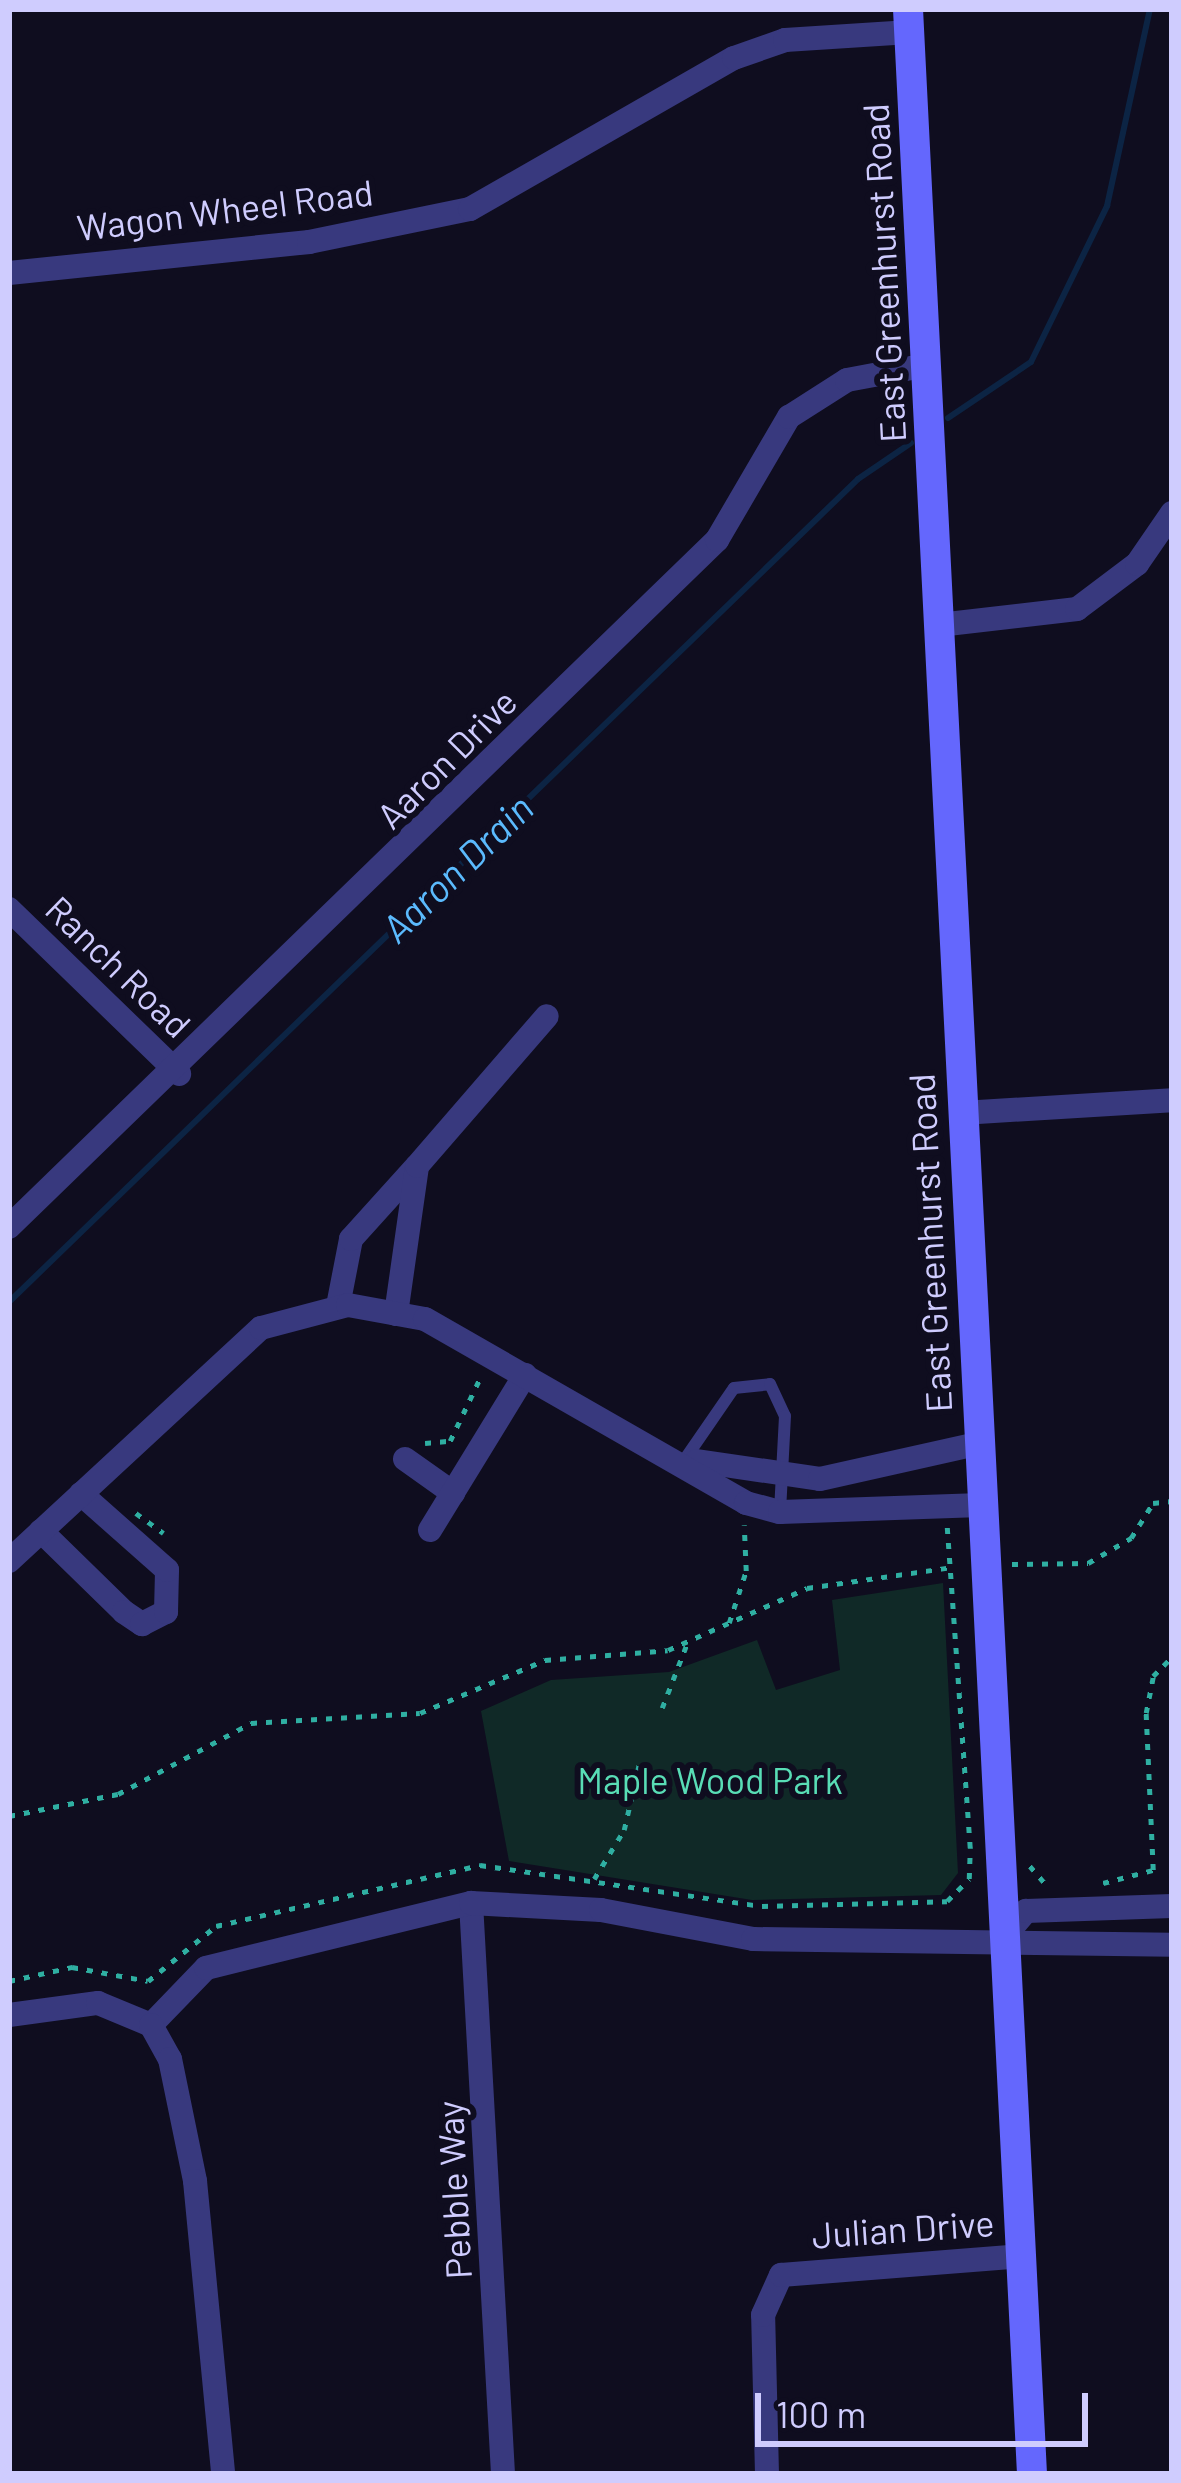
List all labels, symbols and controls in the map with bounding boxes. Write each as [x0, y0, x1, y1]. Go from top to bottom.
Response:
street label: East Greenhurst Road [853, 102, 913, 444]
street label: Wagon Wheel Road [74, 169, 376, 249]
street label: Aaron Drive [367, 679, 525, 837]
water label: Aaron Drain [372, 784, 542, 952]
street label: Ranch Road [38, 886, 200, 1046]
street label: East Greenhurst Road [899, 1072, 959, 1414]
park label: Maple Wood Park [577, 1758, 843, 1802]
street label: Pebble Way [427, 2100, 479, 2280]
street label: Julian Drive [810, 2200, 996, 2256]
scale bar [761, 2369, 1094, 2443]
text: 100 m [776, 2392, 866, 2435]

